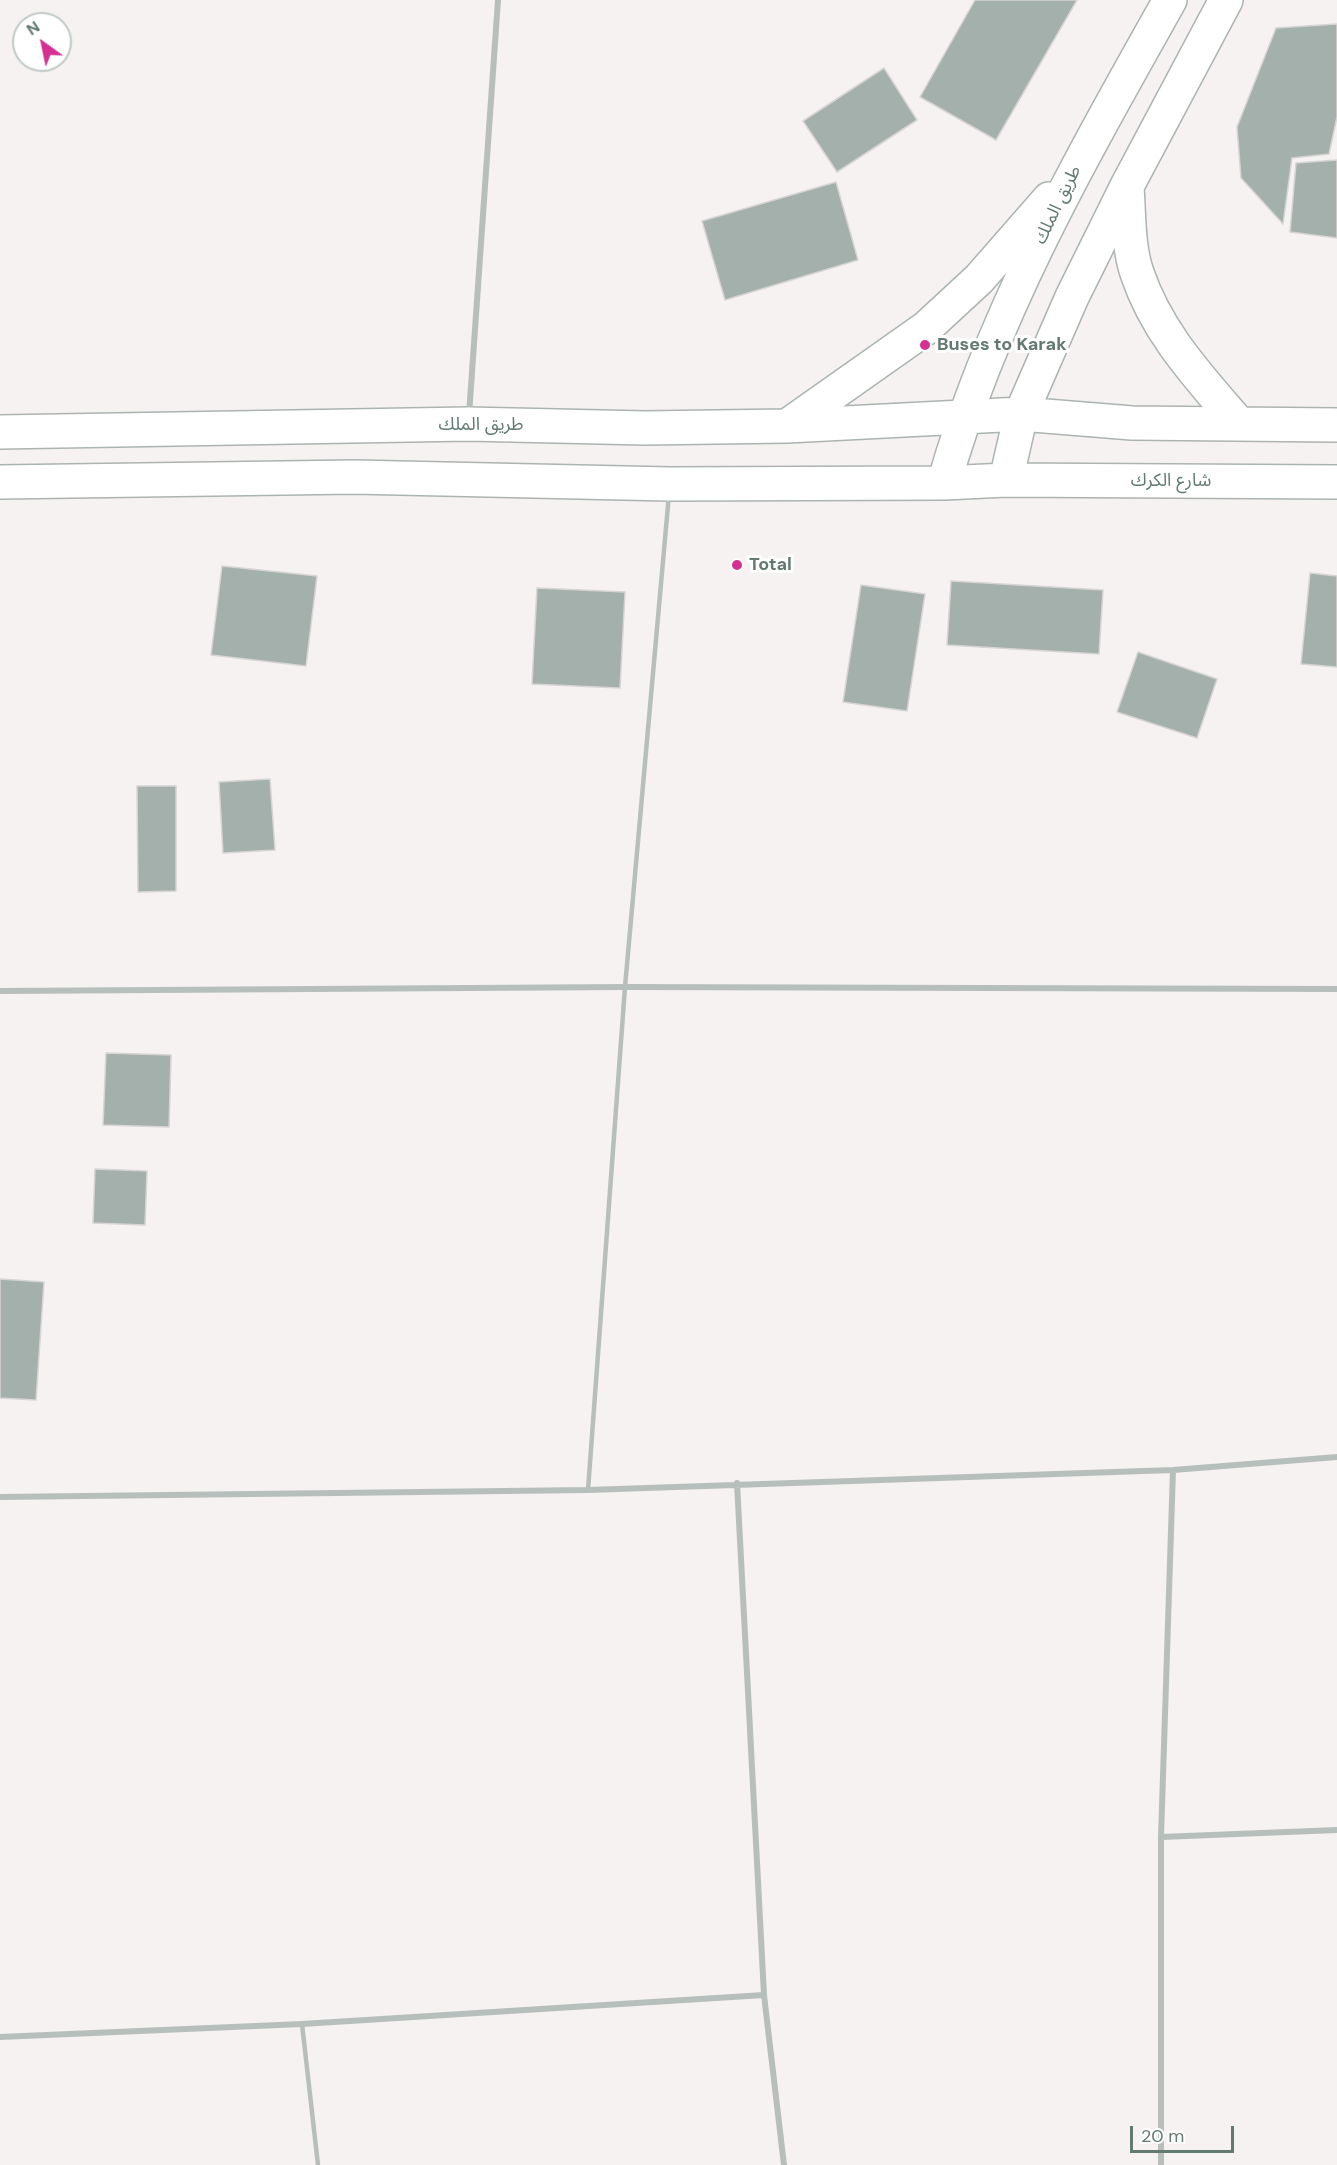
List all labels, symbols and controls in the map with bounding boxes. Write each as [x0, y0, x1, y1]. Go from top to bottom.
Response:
north arrow [12, 12, 72, 72]
text: N [22, 16, 44, 40]
street label: طريق الملك [1030, 162, 1086, 248]
place label: Buses to Karak [937, 334, 1067, 356]
marker: Buses to Karak [918, 338, 932, 352]
street label: طريق الملك [439, 414, 523, 436]
street label: شارع الكرك [1131, 470, 1211, 492]
place label: Total [749, 554, 792, 576]
marker: Total [730, 558, 744, 572]
scale bar [1133, 2114, 1236, 2152]
text: 20 m [1141, 2124, 1184, 2148]

